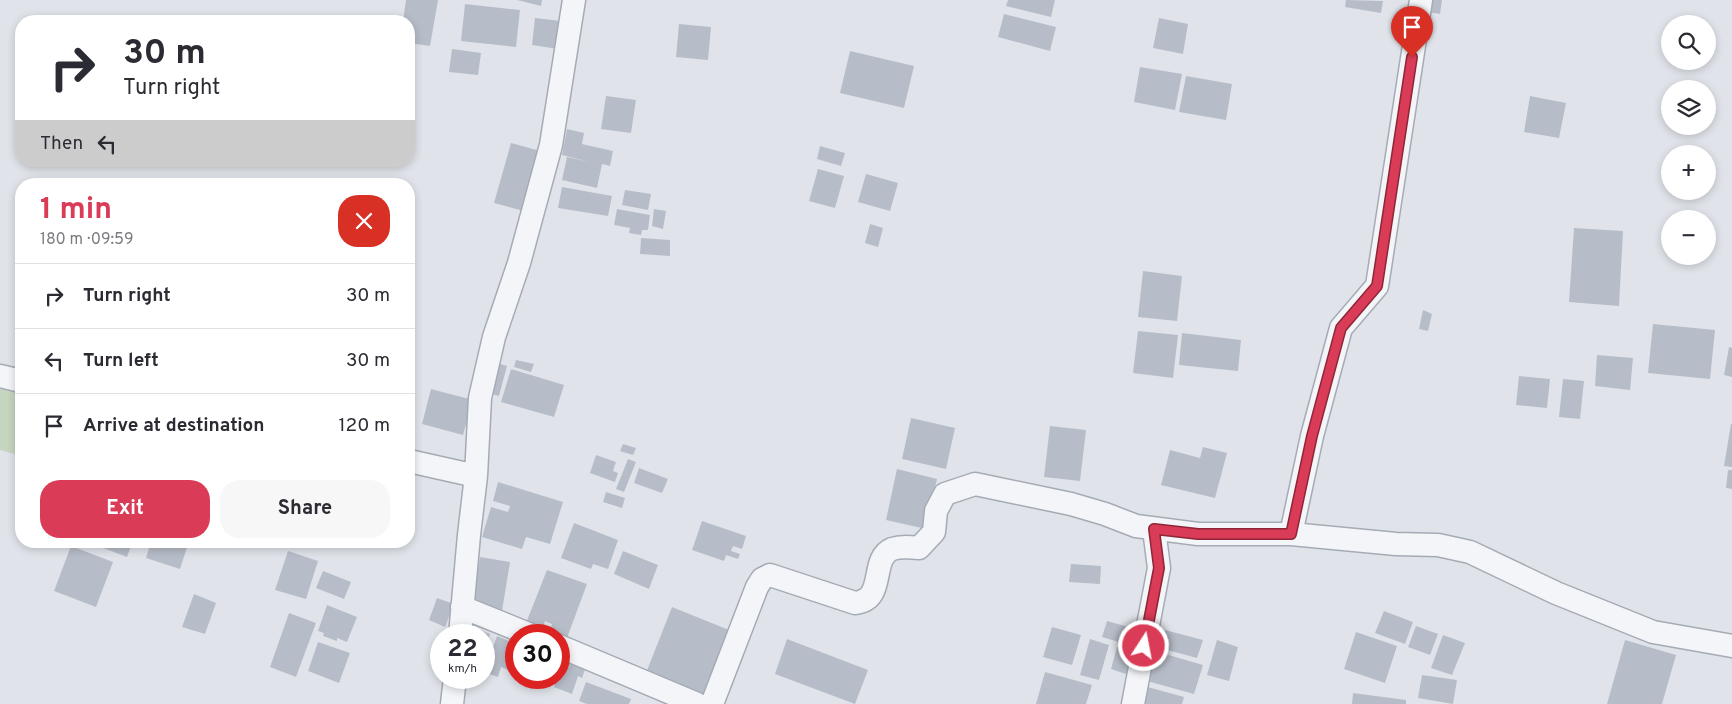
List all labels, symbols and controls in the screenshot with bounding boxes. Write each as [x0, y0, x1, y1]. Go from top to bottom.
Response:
pin [1391, 6, 1433, 57]
icon: arrive [1398, 13, 1426, 41]
map controls [1661, 15, 1716, 265]
button: search [1661, 15, 1716, 70]
text: 30 m [123, 32, 206, 76]
icon: right [40, 35, 105, 100]
text: Turn right [123, 75, 220, 102]
button: layers [1661, 80, 1716, 135]
icon: left [93, 130, 121, 158]
text: Then [40, 132, 83, 156]
button: + [1661, 145, 1716, 200]
text: 1 min [40, 192, 112, 229]
button: close [338, 195, 390, 247]
button: − [1661, 210, 1716, 265]
text: 180 m · 09:59 [40, 230, 133, 250]
icon: right [40, 282, 68, 310]
text: Turn right [83, 284, 171, 308]
text: 30 m [346, 284, 390, 308]
icon: left [40, 347, 68, 375]
text: Turn left [83, 349, 159, 373]
text: 30 m [346, 349, 390, 373]
icon: arrive [40, 412, 68, 440]
text: Arrive at destination [83, 414, 264, 438]
text: 120 m [339, 414, 390, 438]
button: Exit [40, 480, 210, 538]
button: Share [220, 480, 390, 538]
position arrow [1117, 619, 1169, 671]
speed limit sign: 30 [505, 624, 570, 689]
text: 22 [447, 634, 478, 666]
text: km/h [448, 661, 477, 677]

